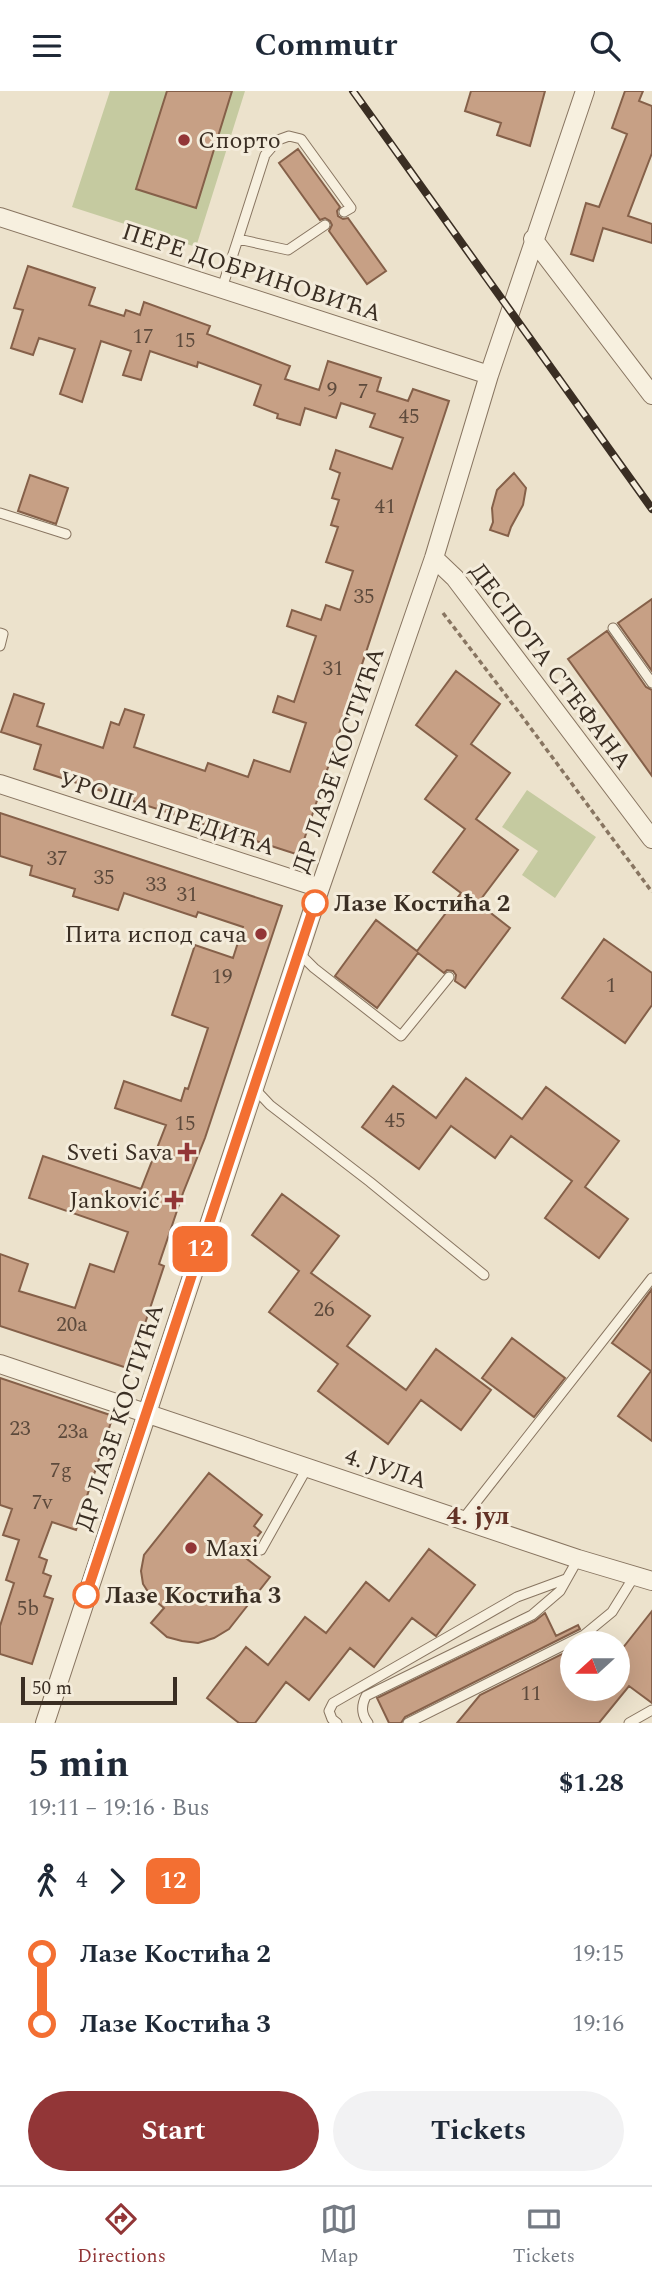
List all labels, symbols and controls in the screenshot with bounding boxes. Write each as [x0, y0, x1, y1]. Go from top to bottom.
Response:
text: Commutr [255, 21, 397, 70]
icon: menu [28, 27, 66, 65]
icon: search [586, 27, 624, 65]
place label: Спорто [198, 123, 281, 159]
marker: Спорто [176, 132, 192, 148]
street label: ПЕРЕ ДОБРИНОВИЋА [117, 214, 386, 332]
house number: 17 [133, 321, 154, 353]
house number: 15 [175, 325, 196, 357]
house number: 9 [327, 374, 337, 406]
house number: 7 [358, 376, 368, 408]
house number: 45 [399, 401, 420, 433]
house number: 41 [375, 491, 396, 523]
street label: ДЕСПОТА СТЕФАНА [460, 555, 640, 778]
house number: 35 [354, 581, 375, 613]
street label: ДР ЛАЗЕ КОСТИЋА [283, 642, 395, 878]
house number: 31 [323, 653, 344, 685]
street label: УРОША ПРЕДИЋА [54, 762, 280, 866]
house number: 37 [47, 843, 68, 875]
house number: 35 [94, 862, 115, 894]
house number: 33 [146, 869, 167, 901]
house number: 31 [177, 879, 198, 911]
place label: Лазе Костића 2 [334, 886, 510, 922]
marker: Лазе Костића 2 [302, 890, 328, 916]
place label: Пита испод сача [65, 917, 247, 953]
marker: Пита испод сача [253, 926, 269, 942]
house number: 19 [212, 961, 233, 993]
house number: 1 [606, 970, 616, 1002]
house number: 45 [385, 1105, 406, 1137]
house number: 15 [175, 1108, 196, 1140]
place label: Sveti Sava [66, 1135, 173, 1171]
marker: Sveti Sava [179, 1144, 195, 1160]
place label: Janković [69, 1183, 160, 1219]
marker: Janković [166, 1192, 182, 1208]
line badge: 12 [168, 1226, 232, 1272]
text: 12 [187, 1231, 213, 1267]
house number: 26 [314, 1294, 335, 1326]
street label: ДР ЛАЗЕ КОСТИЋА [66, 1299, 174, 1536]
house number: 20a [56, 1309, 88, 1341]
house number: 23 [10, 1413, 31, 1445]
house number: 23a [57, 1416, 89, 1448]
street label: 4. ЈУЛА [340, 1439, 432, 1499]
house number: 7g [50, 1455, 72, 1487]
house number: 7v [32, 1487, 53, 1519]
district label: 4. јул [446, 1496, 510, 1536]
place label: Maxi [205, 1531, 259, 1567]
marker: Maxi [183, 1540, 199, 1556]
place label: Лазе Костића 3 [105, 1578, 281, 1614]
marker: Лазе Костића 3 [73, 1582, 99, 1608]
house number: 5b [17, 1593, 39, 1625]
north arrow [560, 1631, 630, 1701]
map controls [560, 1631, 630, 1701]
scale bar [21, 1674, 177, 1706]
text: 50 m [32, 1674, 72, 1703]
house number: 11 [521, 1678, 542, 1710]
text: 5 min [28, 1736, 129, 1794]
text: $1.28 [559, 1763, 624, 1803]
text: 19:11 – 19:16 · Bus [28, 1791, 210, 1826]
icon: walk [28, 1862, 66, 1900]
icon: forward [98, 1862, 136, 1900]
text: 4 [76, 1863, 88, 1898]
text: 12 [160, 1863, 186, 1899]
text: Лазе Костића 2 [80, 1934, 271, 1974]
text: 19:15 [572, 1937, 624, 1972]
text: Лазе Костића 3 [80, 2004, 271, 2044]
text: 19:16 [572, 2007, 624, 2042]
button: Start [28, 2091, 319, 2171]
button: Tickets [333, 2091, 624, 2171]
tab: Directions [77, 2200, 166, 2271]
tab: Map [320, 2200, 358, 2271]
tab: Tickets [513, 2200, 575, 2271]

